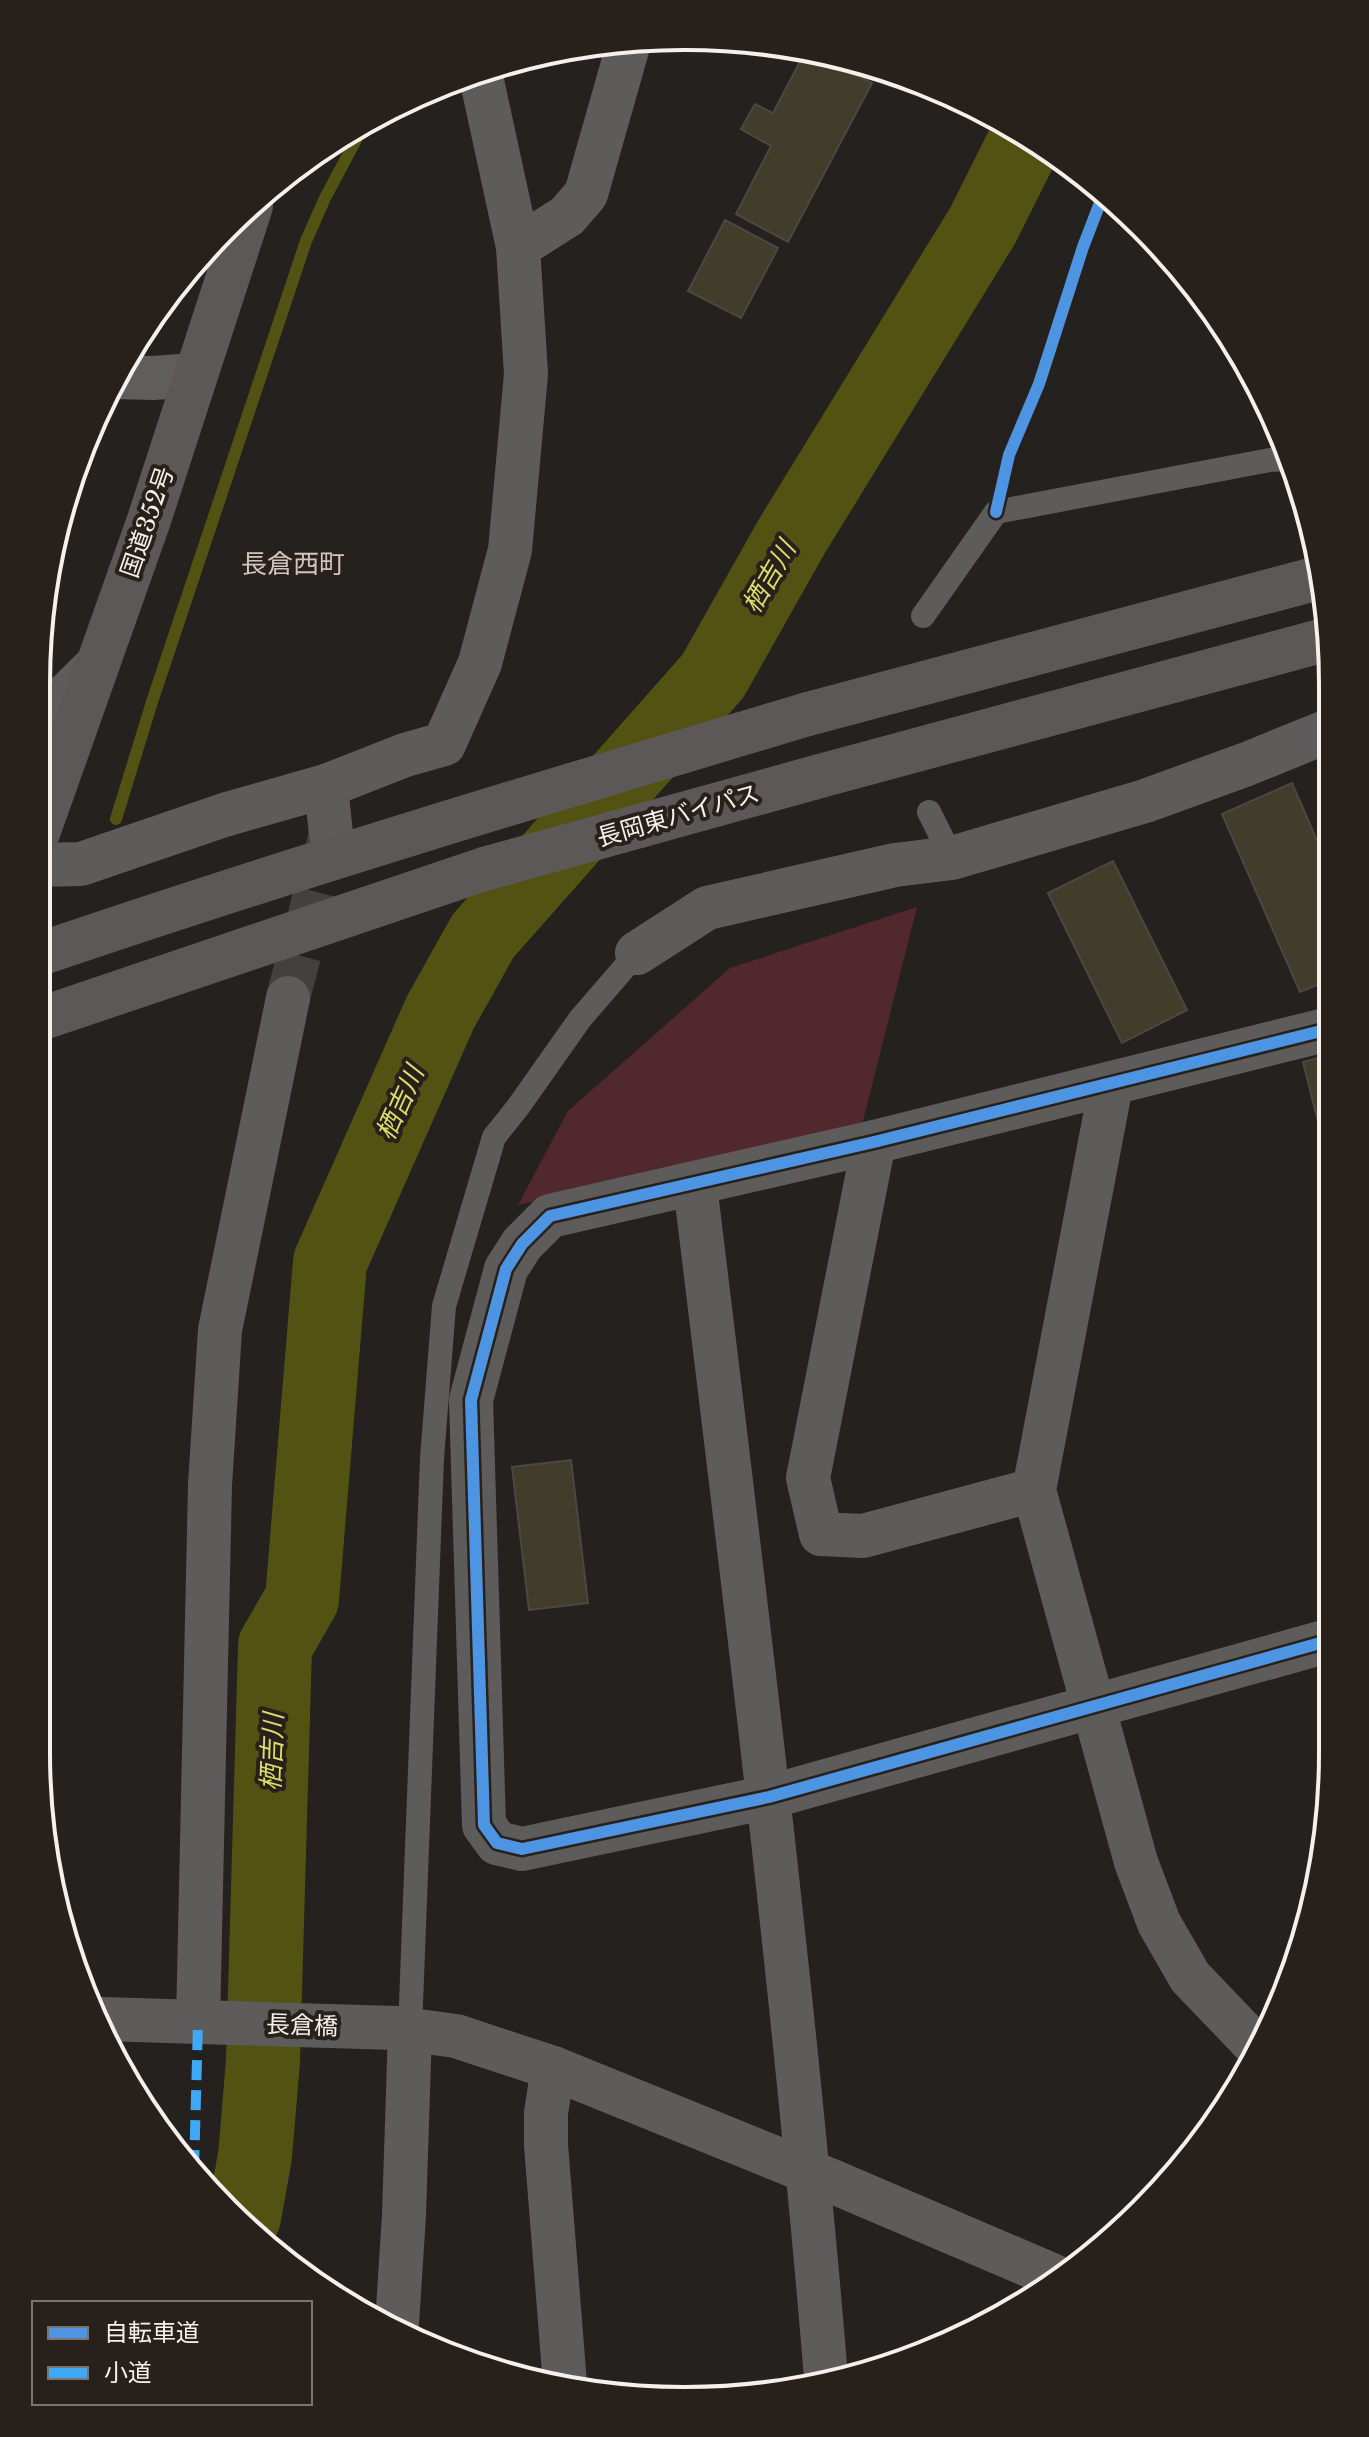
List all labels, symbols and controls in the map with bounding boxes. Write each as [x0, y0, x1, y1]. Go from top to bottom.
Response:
street label: 国道352号 [115, 463, 179, 581]
water label: 栖吉川 [736, 533, 804, 619]
district label: 長倉西町 [241, 548, 345, 580]
street label: 長岡東バイパス [593, 778, 763, 852]
water label: 栖吉川 [370, 1058, 432, 1145]
water label: 栖吉川 [255, 1709, 289, 1792]
street label: 長倉橋 [266, 2009, 338, 2041]
legend [32, 2301, 312, 2405]
text: 自転車道 [104, 2318, 200, 2347]
text: 小道 [104, 2358, 152, 2387]

